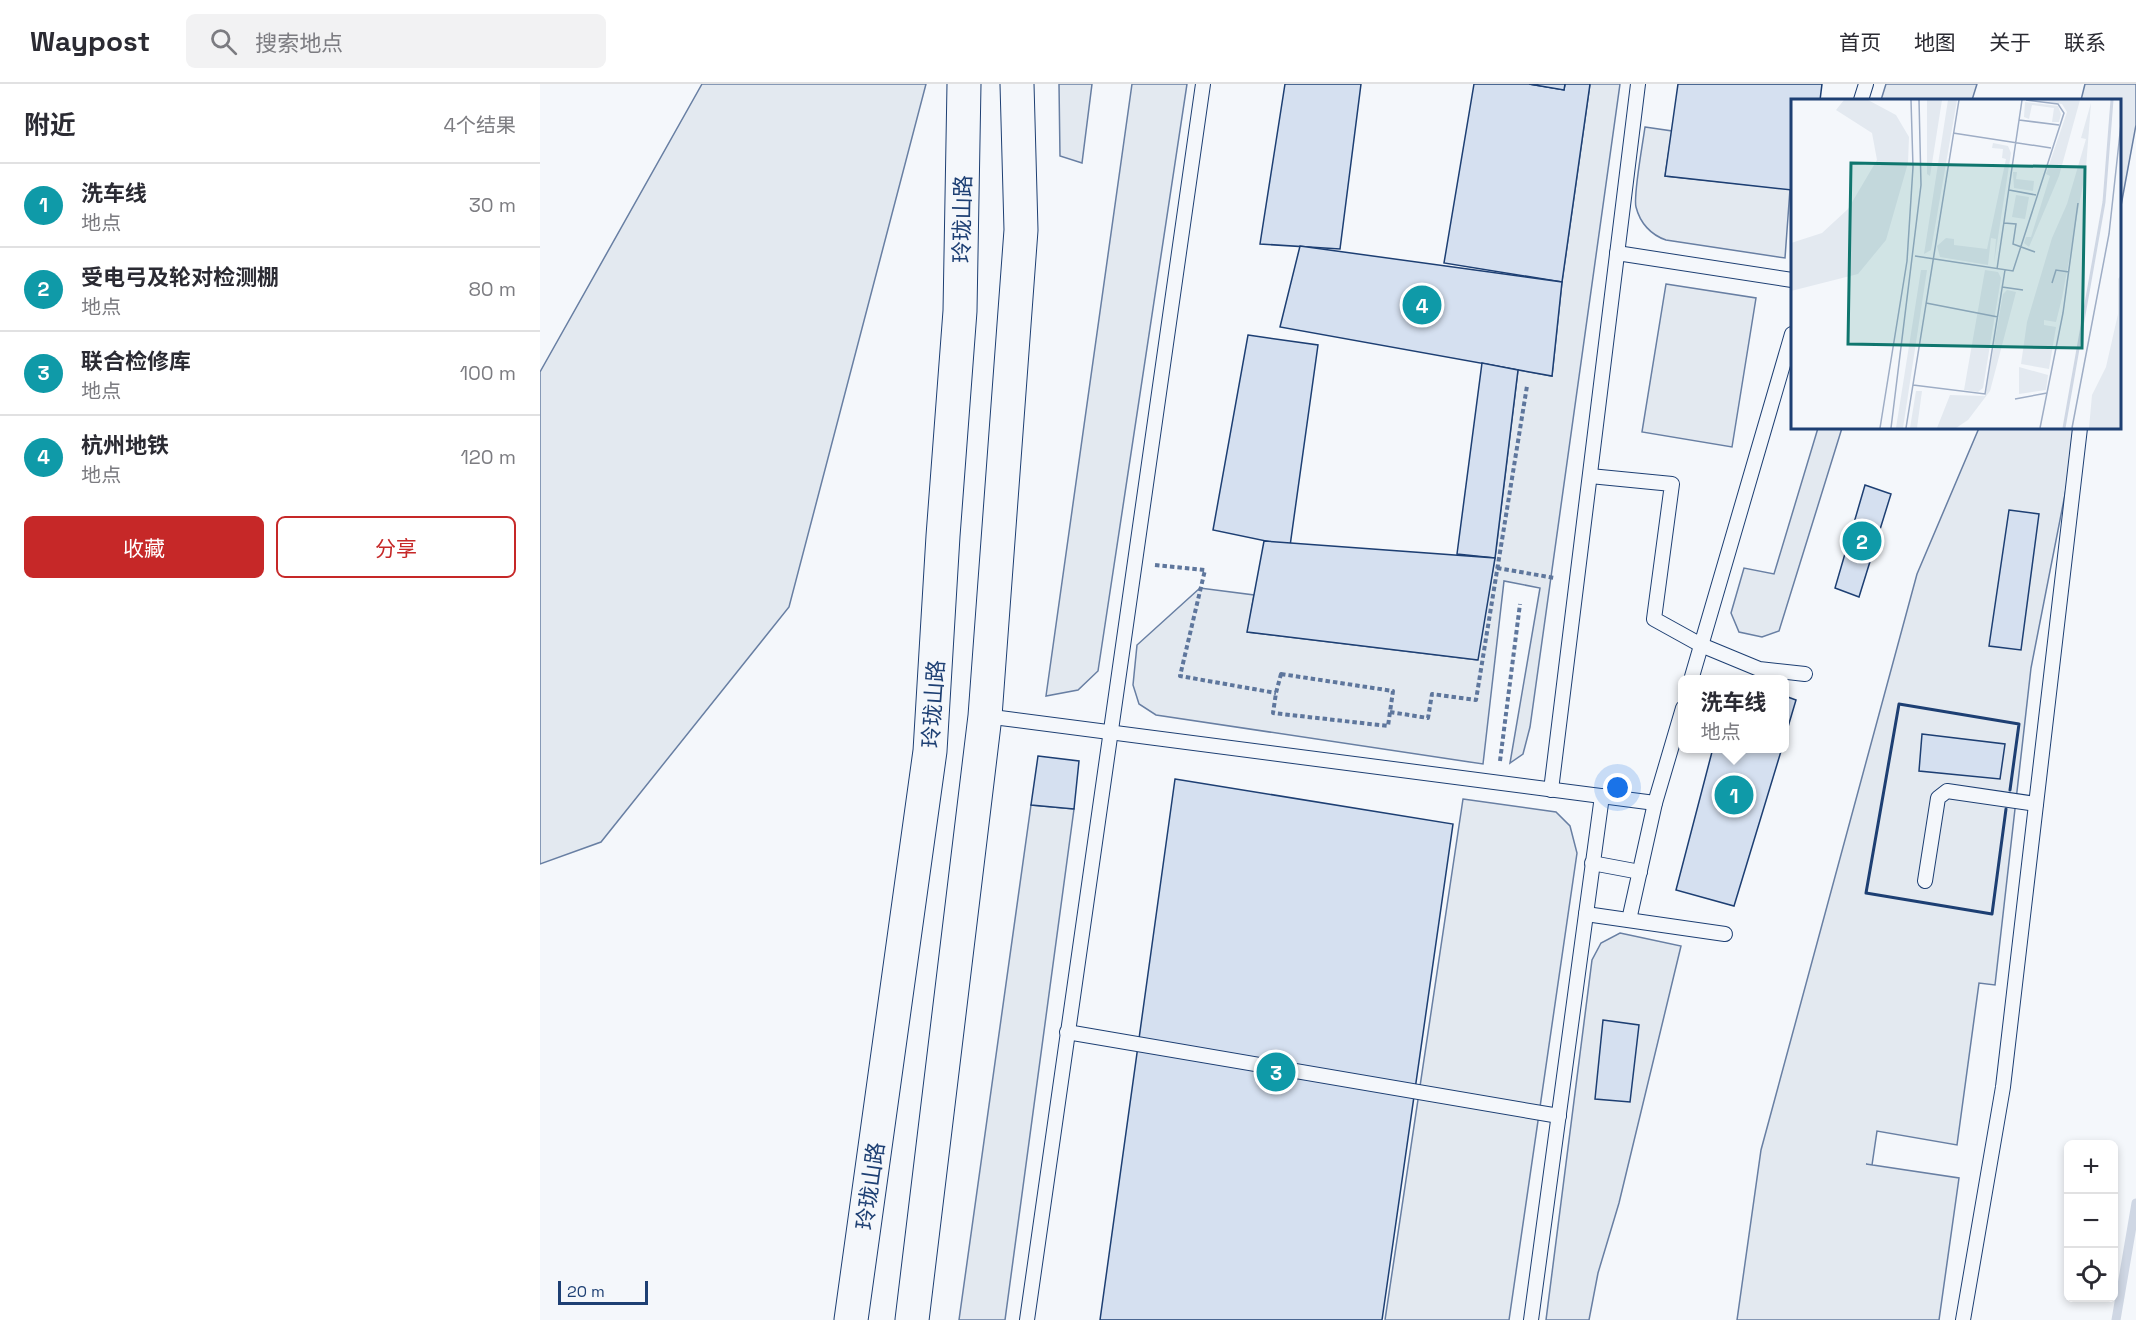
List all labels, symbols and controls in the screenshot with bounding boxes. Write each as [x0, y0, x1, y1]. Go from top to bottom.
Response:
search box [186, 14, 606, 68]
text: Waypost [30, 23, 150, 59]
icon: search [207, 25, 240, 58]
text: 搜索地点 [255, 29, 343, 57]
text: 首页 [1839, 29, 1881, 56]
text: 地图 [1914, 29, 1956, 56]
text: 关于 [1989, 29, 2031, 56]
text: 联系 [2064, 29, 2106, 56]
inset map [1791, 99, 2121, 429]
text: 附近 [24, 108, 76, 142]
text: 4个结果 [444, 112, 516, 138]
street label: 玲珑山路 [947, 175, 977, 263]
text: 洗车线 [81, 179, 147, 207]
text: 1 [39, 192, 48, 218]
text: 30 m [469, 192, 516, 218]
text: 地点 [81, 210, 121, 236]
text: 受电弓及轮对检测棚 [81, 263, 279, 291]
text: 2 [38, 276, 49, 302]
text: 80 m [468, 276, 516, 302]
pin: 4 [1402, 282, 1442, 328]
text: 地点 [81, 294, 121, 320]
text: 联合检修库 [81, 347, 191, 375]
text: 3 [37, 360, 50, 386]
text: 100 m [460, 360, 516, 386]
text: 地点 [81, 378, 121, 404]
text: 杭州地铁 [81, 431, 169, 459]
text: 4 [37, 444, 50, 470]
text: 120 m [460, 444, 516, 470]
text: 地点 [81, 462, 121, 488]
button: 收藏 [24, 516, 264, 578]
button: 分享 [276, 516, 516, 578]
pin: 2 [1842, 518, 1882, 564]
street label: 玲珑山路 [916, 659, 950, 749]
popup [1678, 675, 1789, 753]
text: 洗车线 [1700, 688, 1767, 716]
text: 地点 [1700, 719, 1740, 745]
pin: 1 [1714, 772, 1754, 818]
your location [1603, 773, 1632, 802]
pin: 3 [1256, 1050, 1296, 1094]
street label: 玲珑山路 [850, 1140, 890, 1232]
map controls [2064, 1140, 2118, 1302]
button: + [2064, 1140, 2118, 1194]
button: − [2064, 1194, 2118, 1248]
button: locate [2064, 1248, 2118, 1302]
scale bar [558, 1278, 648, 1306]
text: 20 m [567, 1281, 605, 1302]

